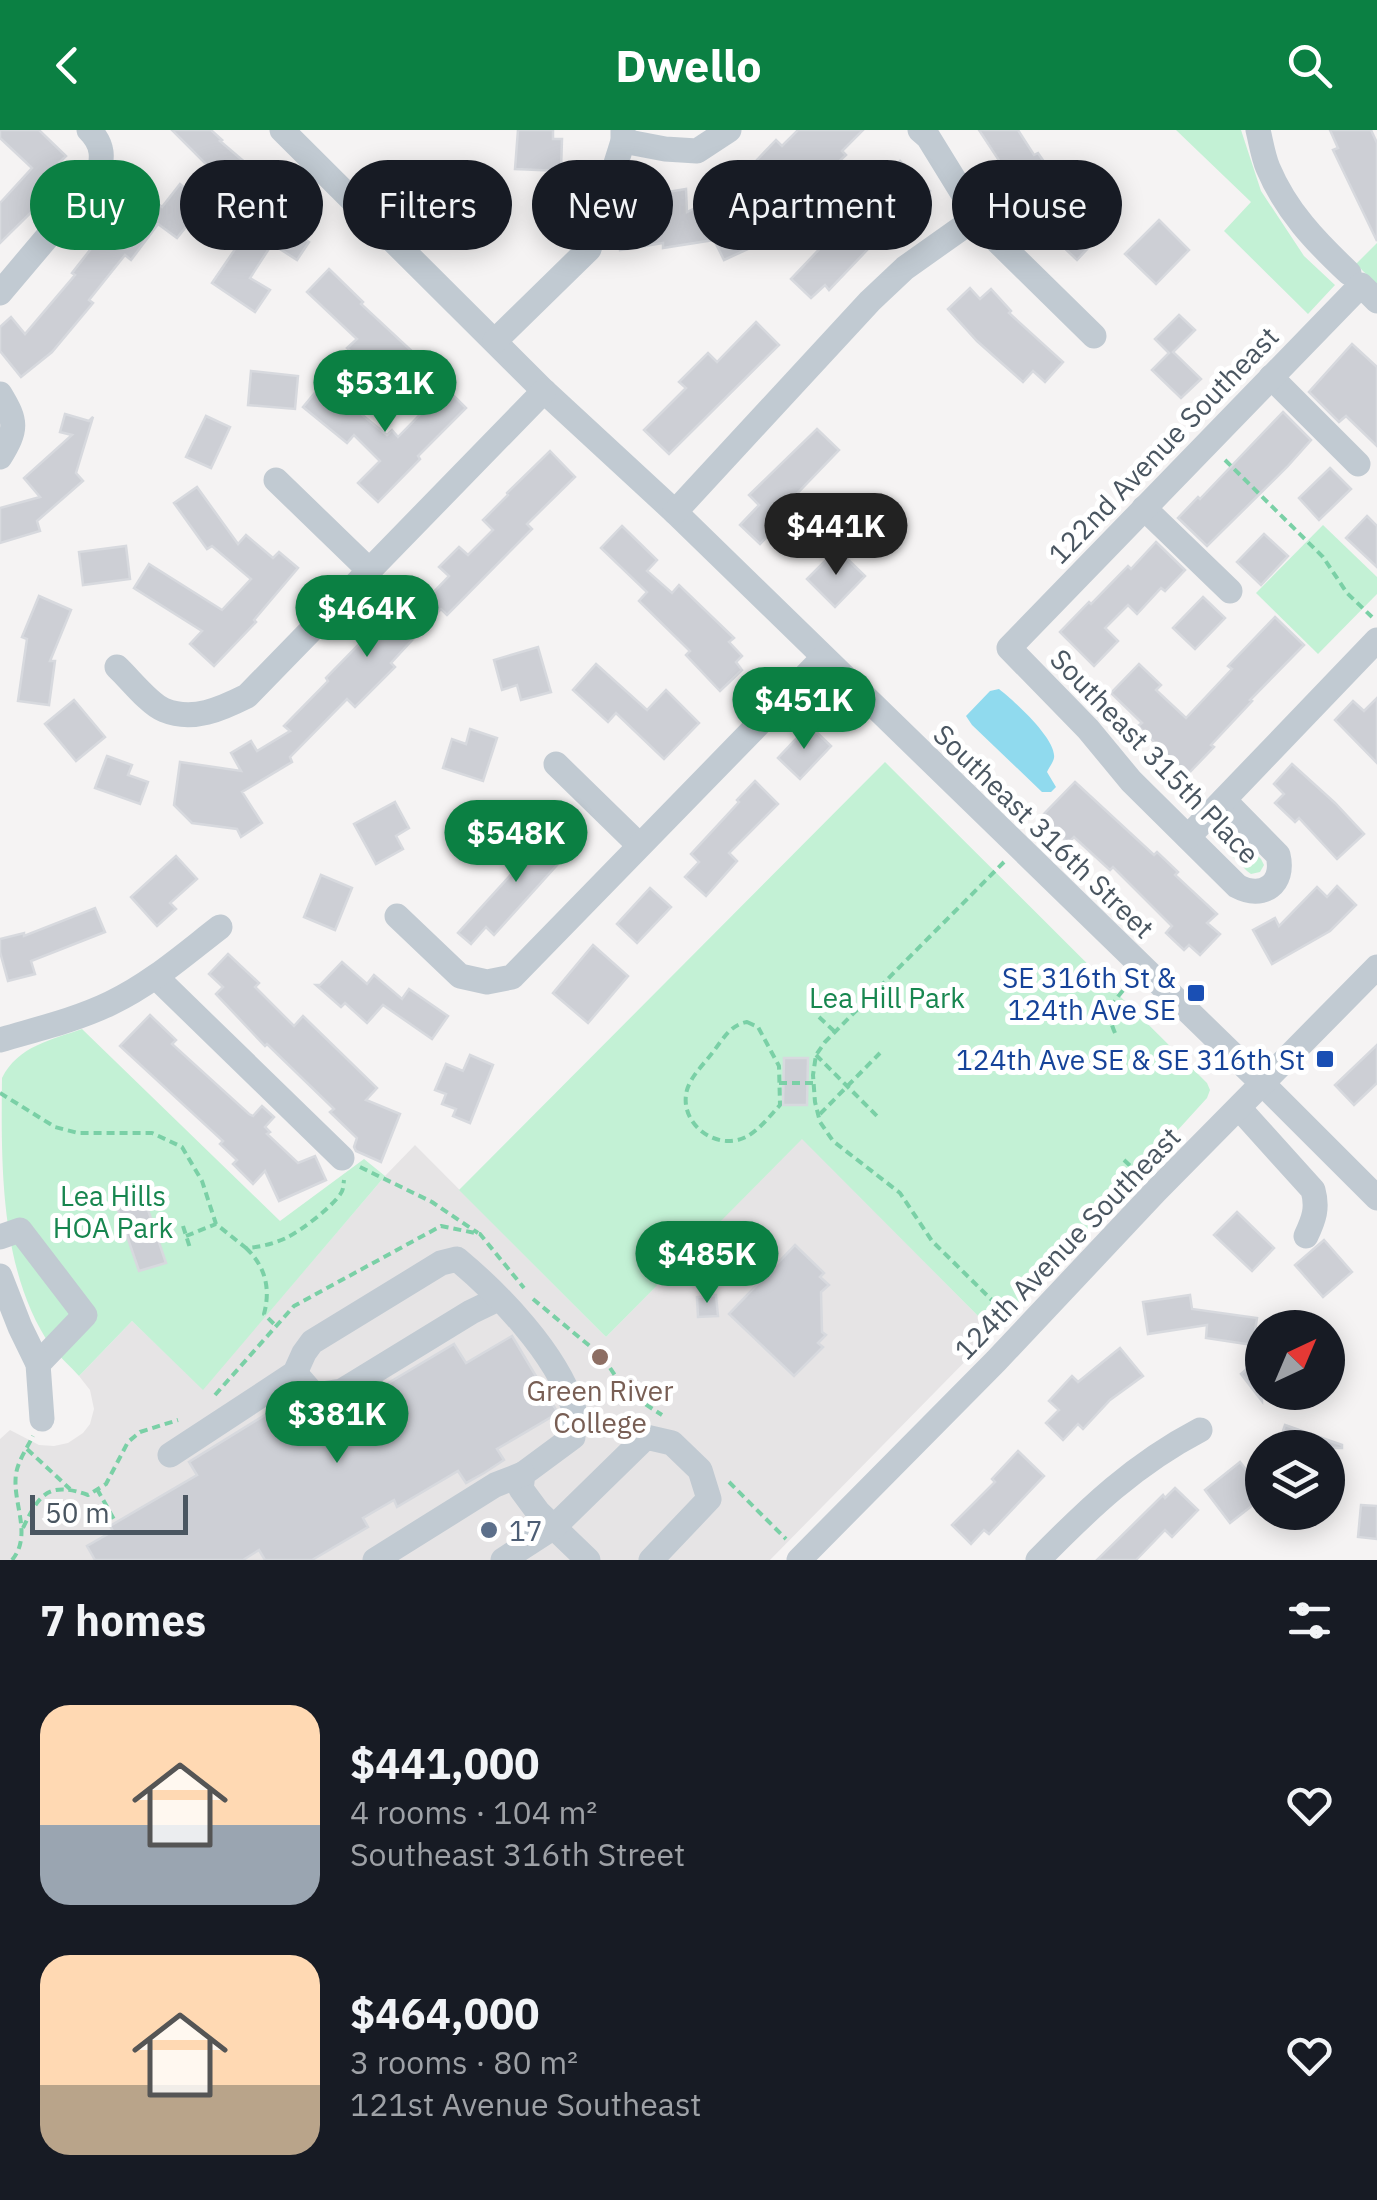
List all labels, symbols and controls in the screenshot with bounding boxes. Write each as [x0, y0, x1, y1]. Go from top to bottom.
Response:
text: Dwello [615, 36, 762, 94]
icon: back [40, 38, 95, 93]
icon: search [1282, 38, 1337, 93]
chip: Buy [30, 160, 160, 250]
chip: Rent [180, 160, 323, 250]
chip: Filters [343, 160, 512, 250]
chip: New [532, 160, 673, 250]
chip: Apartment [693, 160, 932, 250]
chip: House [952, 160, 1122, 250]
street label: 122nd Avenue Southeast [1040, 318, 1286, 572]
pin: $531K [315, 350, 455, 435]
text: $531K [335, 361, 435, 403]
pin: $441K [766, 493, 906, 578]
text: $441K [786, 504, 886, 546]
pin: $464K [297, 575, 437, 660]
text: $464K [317, 586, 417, 628]
street label: Southeast 315th Place [1043, 641, 1267, 871]
pin: $451K [734, 667, 874, 752]
text: $451K [754, 678, 854, 720]
street label: Southeast 316th Street [926, 716, 1162, 946]
pin: $548K [446, 800, 586, 885]
text: $548K [466, 811, 566, 853]
place label: SE 316th St & 124th Ave SE [1002, 959, 1176, 1028]
park label: Lea Hill Park [809, 979, 965, 1016]
marker: SE 316th St & 124th Ave SE [1185, 982, 1207, 1004]
place label: 124th Ave SE & SE 316th St [956, 1041, 1305, 1078]
marker: 124th Ave SE & SE 316th St [1314, 1048, 1336, 1070]
street label: 124th Avenue Southeast [946, 1119, 1188, 1367]
park label: Lea Hills HOA Park [53, 1177, 173, 1246]
pin: $485K [637, 1221, 777, 1306]
text: $485K [657, 1232, 757, 1274]
north arrow [1245, 1310, 1345, 1410]
map controls [1245, 1310, 1345, 1530]
marker: Green River College [589, 1346, 611, 1368]
place label: Green River College [527, 1372, 673, 1441]
pin: $381K [267, 1381, 407, 1466]
text: $381K [287, 1392, 387, 1434]
button: layers [1245, 1430, 1345, 1530]
scale bar [30, 1490, 188, 1534]
text: 50 m [45, 1494, 110, 1531]
place label: 17 [509, 1512, 543, 1549]
marker: 17 [478, 1519, 500, 1541]
text: 7 homes [40, 1593, 206, 1648]
icon: filters [1282, 1593, 1337, 1648]
text: $441,000 [350, 1736, 539, 1791]
icon: home [120, 1745, 240, 1865]
icon: heart [1282, 1778, 1337, 1833]
text: 4 rooms · 104 m² [350, 1791, 597, 1833]
text: Southeast 316th Street [350, 1833, 685, 1875]
text: $464,000 [350, 1986, 539, 2041]
icon: home [120, 1995, 240, 2115]
icon: heart [1282, 2028, 1337, 2083]
text: 3 rooms · 80 m² [350, 2041, 578, 2083]
text: 121st Avenue Southeast [350, 2083, 702, 2125]

